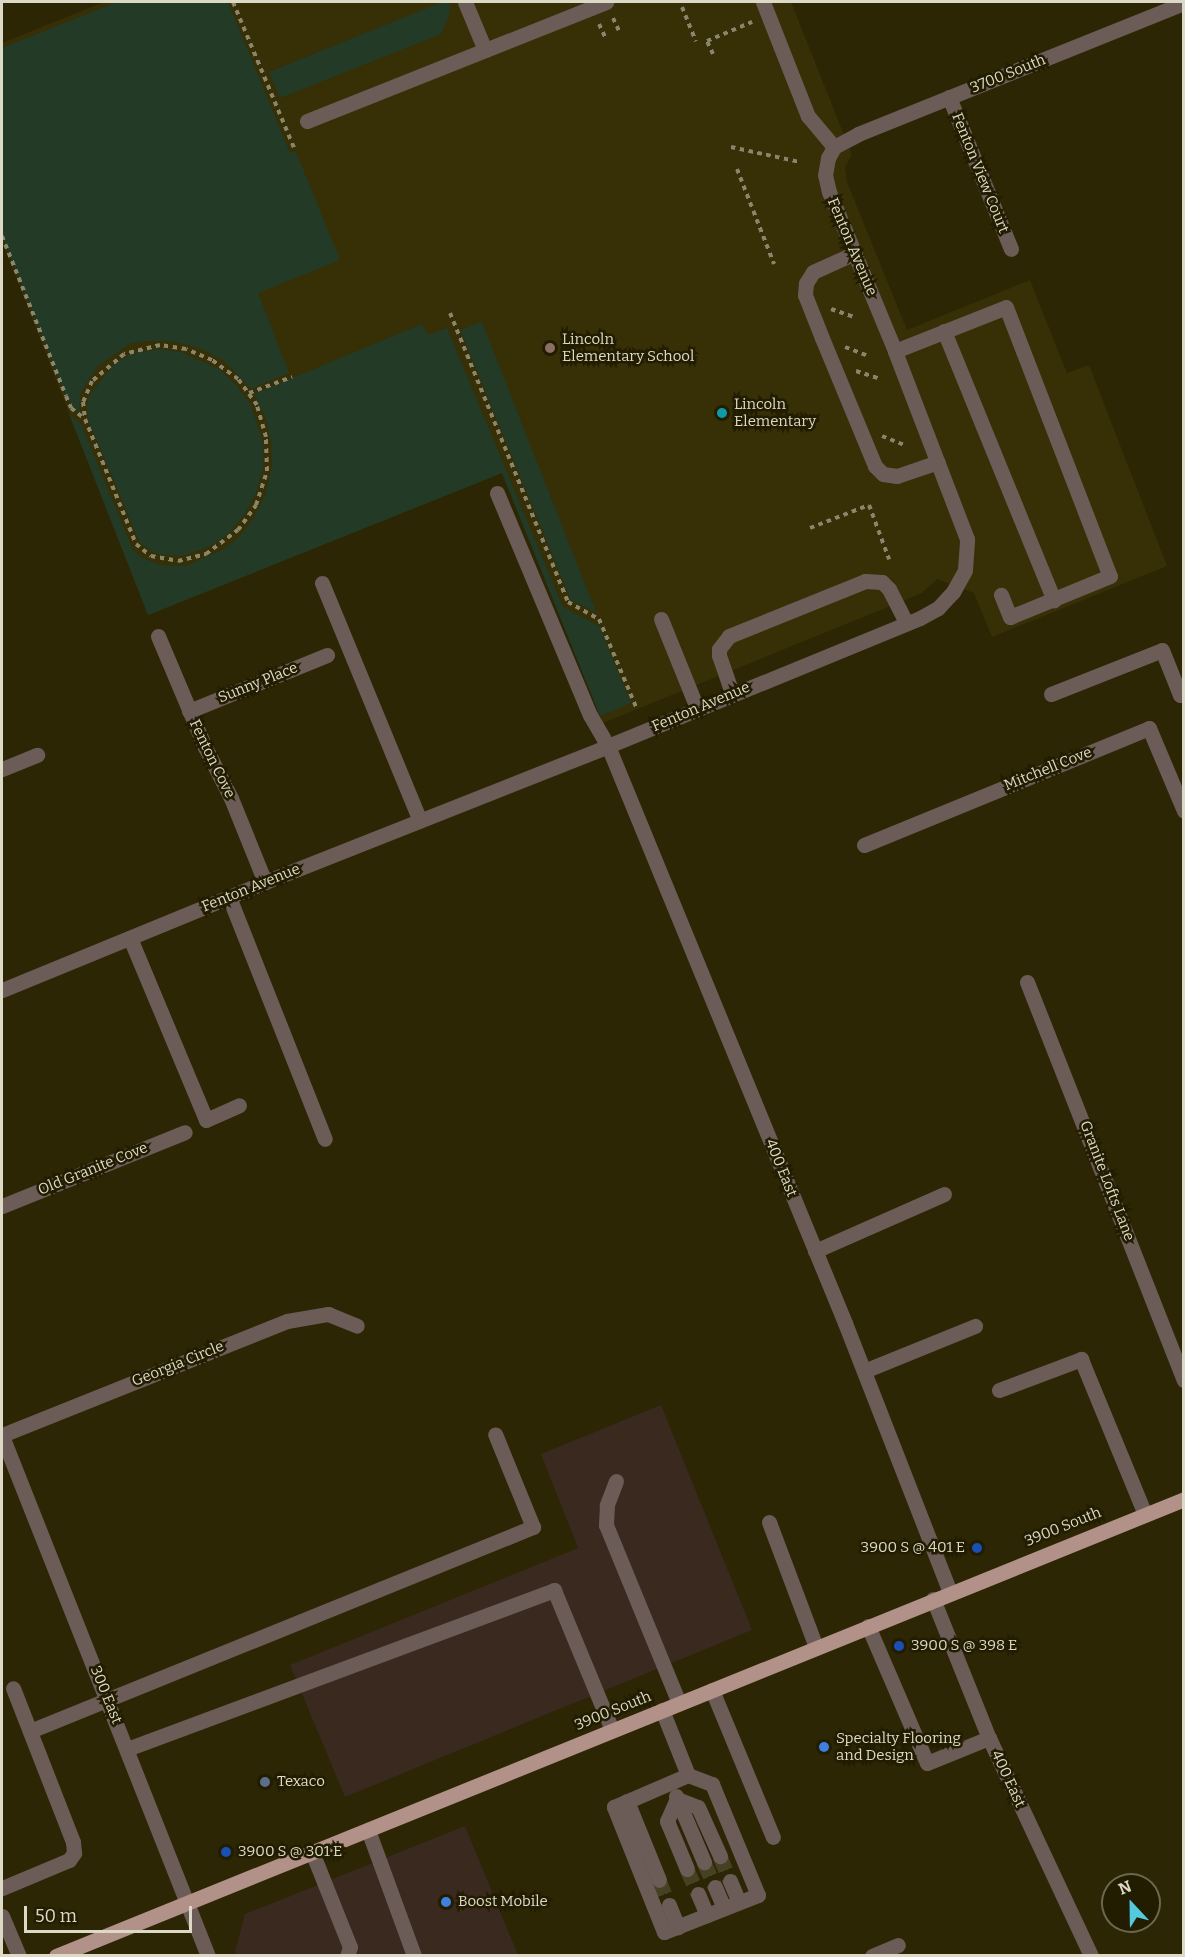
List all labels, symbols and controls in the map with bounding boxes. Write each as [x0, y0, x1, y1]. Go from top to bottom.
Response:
street label: 3700 South [968, 51, 1048, 97]
street label: Fenton View Court [948, 110, 1012, 236]
street label: Fenton Avenue [823, 195, 881, 299]
place label: Lincoln Elementary School [562, 330, 694, 365]
marker: Lincoln Elementary School [543, 341, 557, 355]
place label: Lincoln Elementary [734, 395, 816, 430]
marker: Lincoln Elementary [715, 406, 729, 420]
street label: Sunny Place [216, 659, 300, 707]
street label: Fenton Avenue [649, 678, 753, 736]
street label: Fenton Cove [185, 717, 239, 801]
street label: Mitchell Cove [1001, 743, 1095, 795]
street label: Fenton Avenue [199, 860, 303, 916]
street label: Granite Lofts Lane [1076, 1118, 1138, 1244]
street label: 400 East [761, 1136, 801, 1200]
street label: Old Granite Cove [36, 1139, 150, 1199]
street label: Georgia Circle [129, 1337, 227, 1391]
street label: 3900 South [1022, 1504, 1104, 1550]
place label: 3900 S @ 401 E [861, 1539, 965, 1557]
marker: 3900 S @ 401 E [970, 1541, 984, 1555]
place label: 3900 S @ 398 E [911, 1637, 1017, 1655]
marker: 3900 S @ 398 E [892, 1639, 906, 1653]
street label: 300 East [86, 1664, 126, 1726]
street label: 3900 South [572, 1688, 654, 1734]
place label: Specialty Flooring and Design [836, 1729, 961, 1764]
marker: Specialty Flooring and Design [817, 1740, 831, 1754]
street label: 400 East [987, 1748, 1029, 1810]
place label: Texaco [277, 1773, 325, 1791]
marker: Texaco [258, 1775, 272, 1789]
place label: 3900 S @ 301 E [238, 1843, 342, 1861]
marker: 3900 S @ 301 E [219, 1845, 233, 1859]
north arrow [1101, 1873, 1161, 1933]
text: N [1116, 1877, 1134, 1899]
place label: Boost Mobile [458, 1893, 548, 1911]
scale bar [27, 1894, 195, 1932]
marker: Boost Mobile [439, 1895, 453, 1909]
text: 50 m [35, 1905, 77, 1927]

